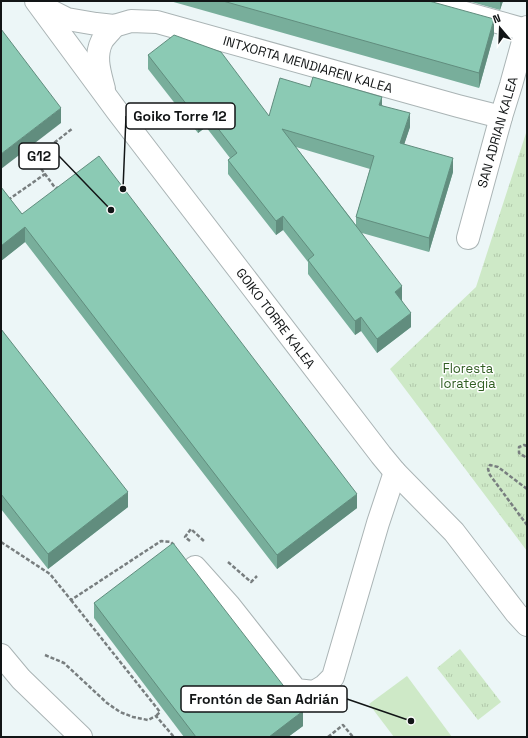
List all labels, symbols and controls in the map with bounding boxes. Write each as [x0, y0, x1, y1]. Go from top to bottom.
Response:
north arrow [480, 8, 520, 48]
text: N [491, 11, 503, 26]
street label: INTXORTA MENDIAREN KALEA [221, 32, 395, 97]
street label: SAN ADRIAN KALEA [473, 75, 522, 190]
callout: Goiko Torre 12 [126, 103, 235, 129]
text: Goiko Torre 12 [133, 107, 227, 125]
callout: G12 [19, 143, 59, 169]
text: G12 [27, 147, 51, 165]
street label: GOIKO TORRE KALEA [232, 265, 319, 372]
park label: Floresta lorategia [440, 360, 496, 392]
callout: Frontón de San Adrián [181, 686, 347, 712]
text: Frontón de San Adrián [189, 690, 339, 708]

